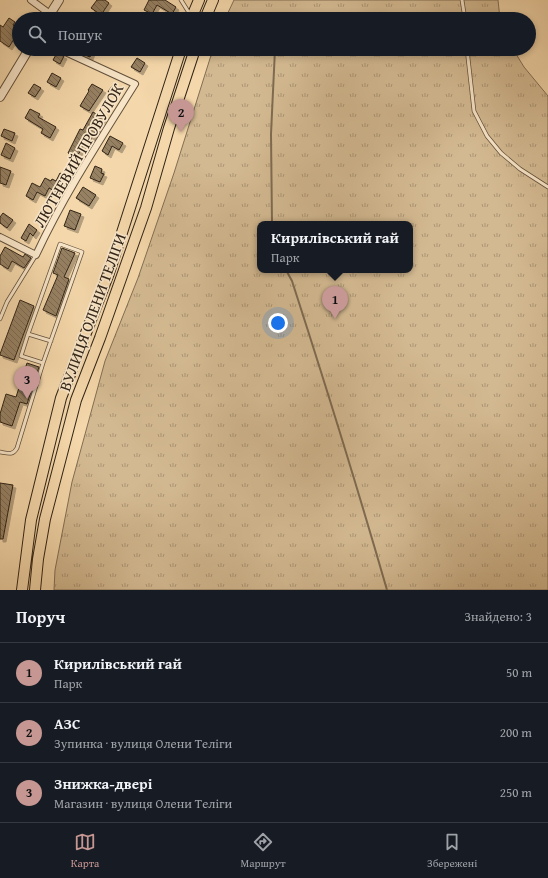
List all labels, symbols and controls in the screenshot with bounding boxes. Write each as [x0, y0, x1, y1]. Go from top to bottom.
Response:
search box [12, 12, 536, 56]
icon: search [26, 23, 48, 45]
text: Пошук [58, 24, 102, 45]
street label: ЛЮТНЕВИЙ ПРОВУЛОК [27, 78, 129, 232]
pin: 2 [168, 99, 194, 132]
popup [257, 221, 413, 273]
text: Кирилівський гай [271, 227, 399, 248]
street label: ВУЛИЦЯ ОЛЕНИ ТЕЛІГИ [52, 229, 132, 394]
text: Парк [271, 248, 299, 267]
pin: 1 [322, 286, 348, 319]
your location [268, 313, 288, 333]
pin: 3 [14, 366, 40, 399]
text: Поруч [16, 604, 65, 629]
text: Знайдено: 3 [464, 607, 532, 626]
text: Кирилівський гай [54, 653, 182, 674]
text: 1 [26, 663, 32, 682]
text: 50 m [506, 663, 532, 682]
text: Парк [54, 674, 82, 693]
text: АЗС [54, 713, 80, 734]
text: 2 [26, 723, 32, 742]
text: 200 m [500, 723, 532, 742]
text: Зупинка · вулиця Олени Теліги [54, 734, 232, 753]
text: Знижка-двері [54, 773, 152, 794]
text: 3 [26, 783, 32, 802]
text: 250 m [500, 783, 532, 802]
text: Магазин · вулиця Олени Теліги [54, 794, 232, 813]
tab: Карта [71, 831, 99, 871]
tab: Маршрут [241, 831, 286, 871]
tab: Збережені [427, 831, 477, 871]

